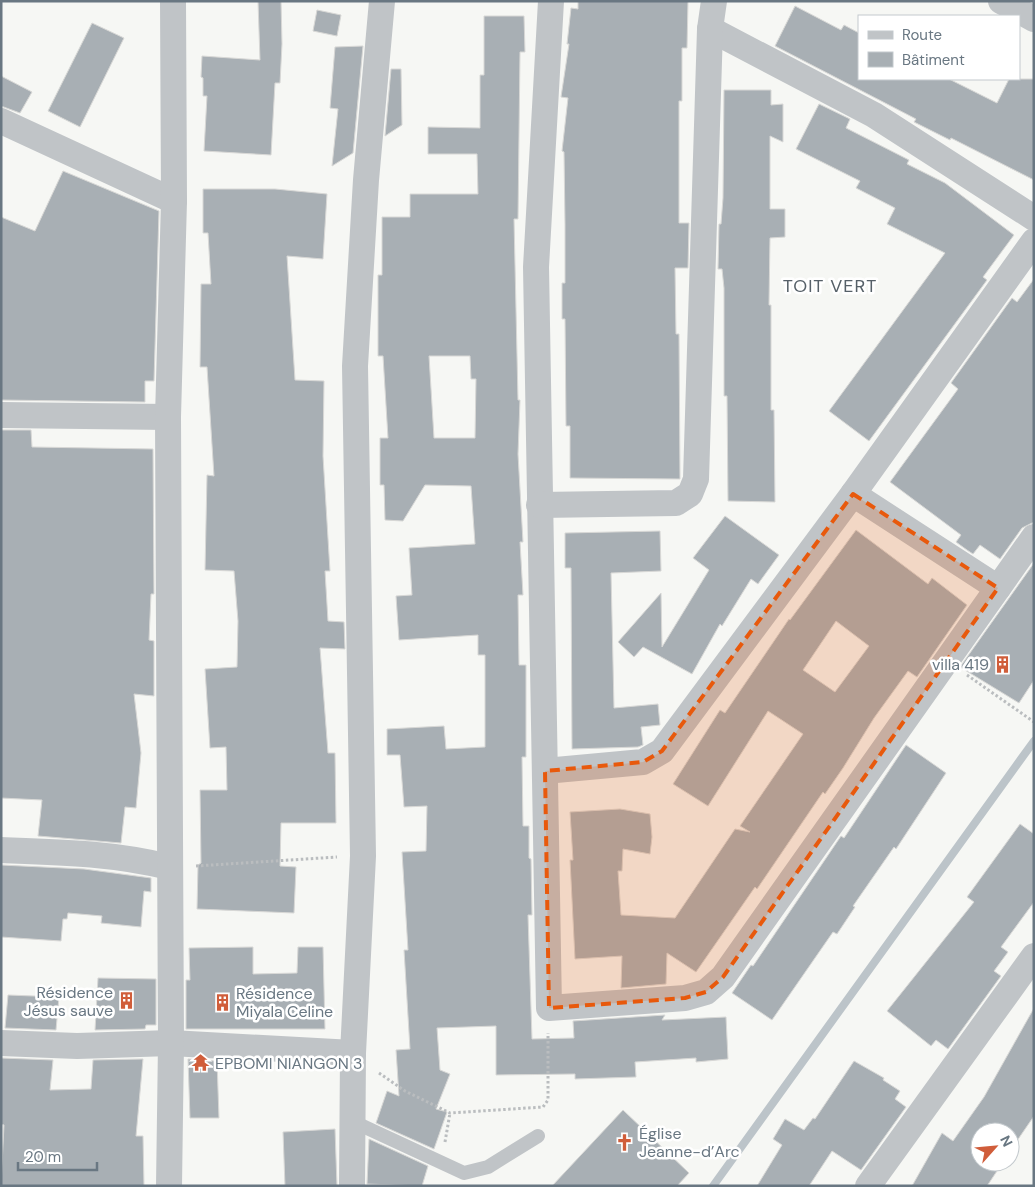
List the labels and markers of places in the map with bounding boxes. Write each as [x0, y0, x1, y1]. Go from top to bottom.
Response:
place label: villa 419 [932, 654, 989, 675]
building icon: villa 419 [993, 654, 1013, 674]
place label: Résidence Jésus sauve [23, 982, 113, 1021]
place label: Résidence Miyala Celine [236, 983, 333, 1022]
building icon: Résidence Jésus sauve [117, 991, 137, 1011]
building icon: Résidence Miyala Celine [212, 992, 232, 1012]
temple icon: EPBOMI NIANGON 3 [191, 1053, 211, 1073]
place label: EPBOMI NIANGON 3 [215, 1053, 363, 1074]
place label: Église Jeanne-d’Arc [639, 1123, 740, 1162]
church icon: Église Jeanne-d’Arc [615, 1132, 635, 1152]

